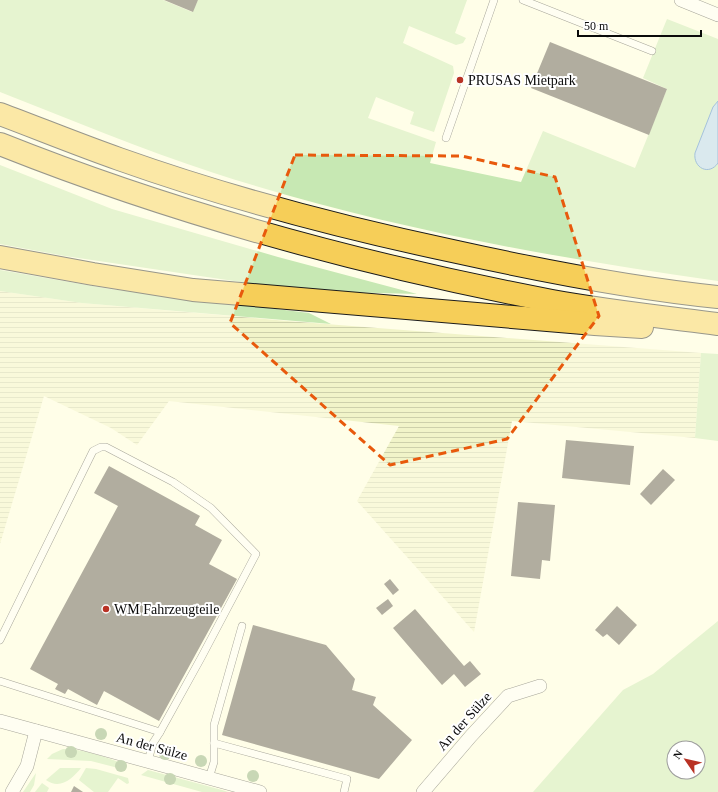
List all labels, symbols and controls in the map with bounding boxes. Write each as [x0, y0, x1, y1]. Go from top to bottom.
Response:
scale bar [578, 12, 701, 38]
text: 50 m [584, 19, 609, 33]
place label: PRUSAS Mietpark [468, 73, 576, 88]
marker: PRUSAS Mietpark [455, 75, 465, 85]
place label: WM Fahrzeugteile [114, 602, 219, 617]
marker: WM Fahrzeugteile [101, 604, 111, 614]
street label: An der Sülze [434, 689, 494, 754]
street label: An der Sülze [115, 730, 189, 763]
north arrow [666, 740, 706, 780]
text: N [671, 748, 685, 761]

